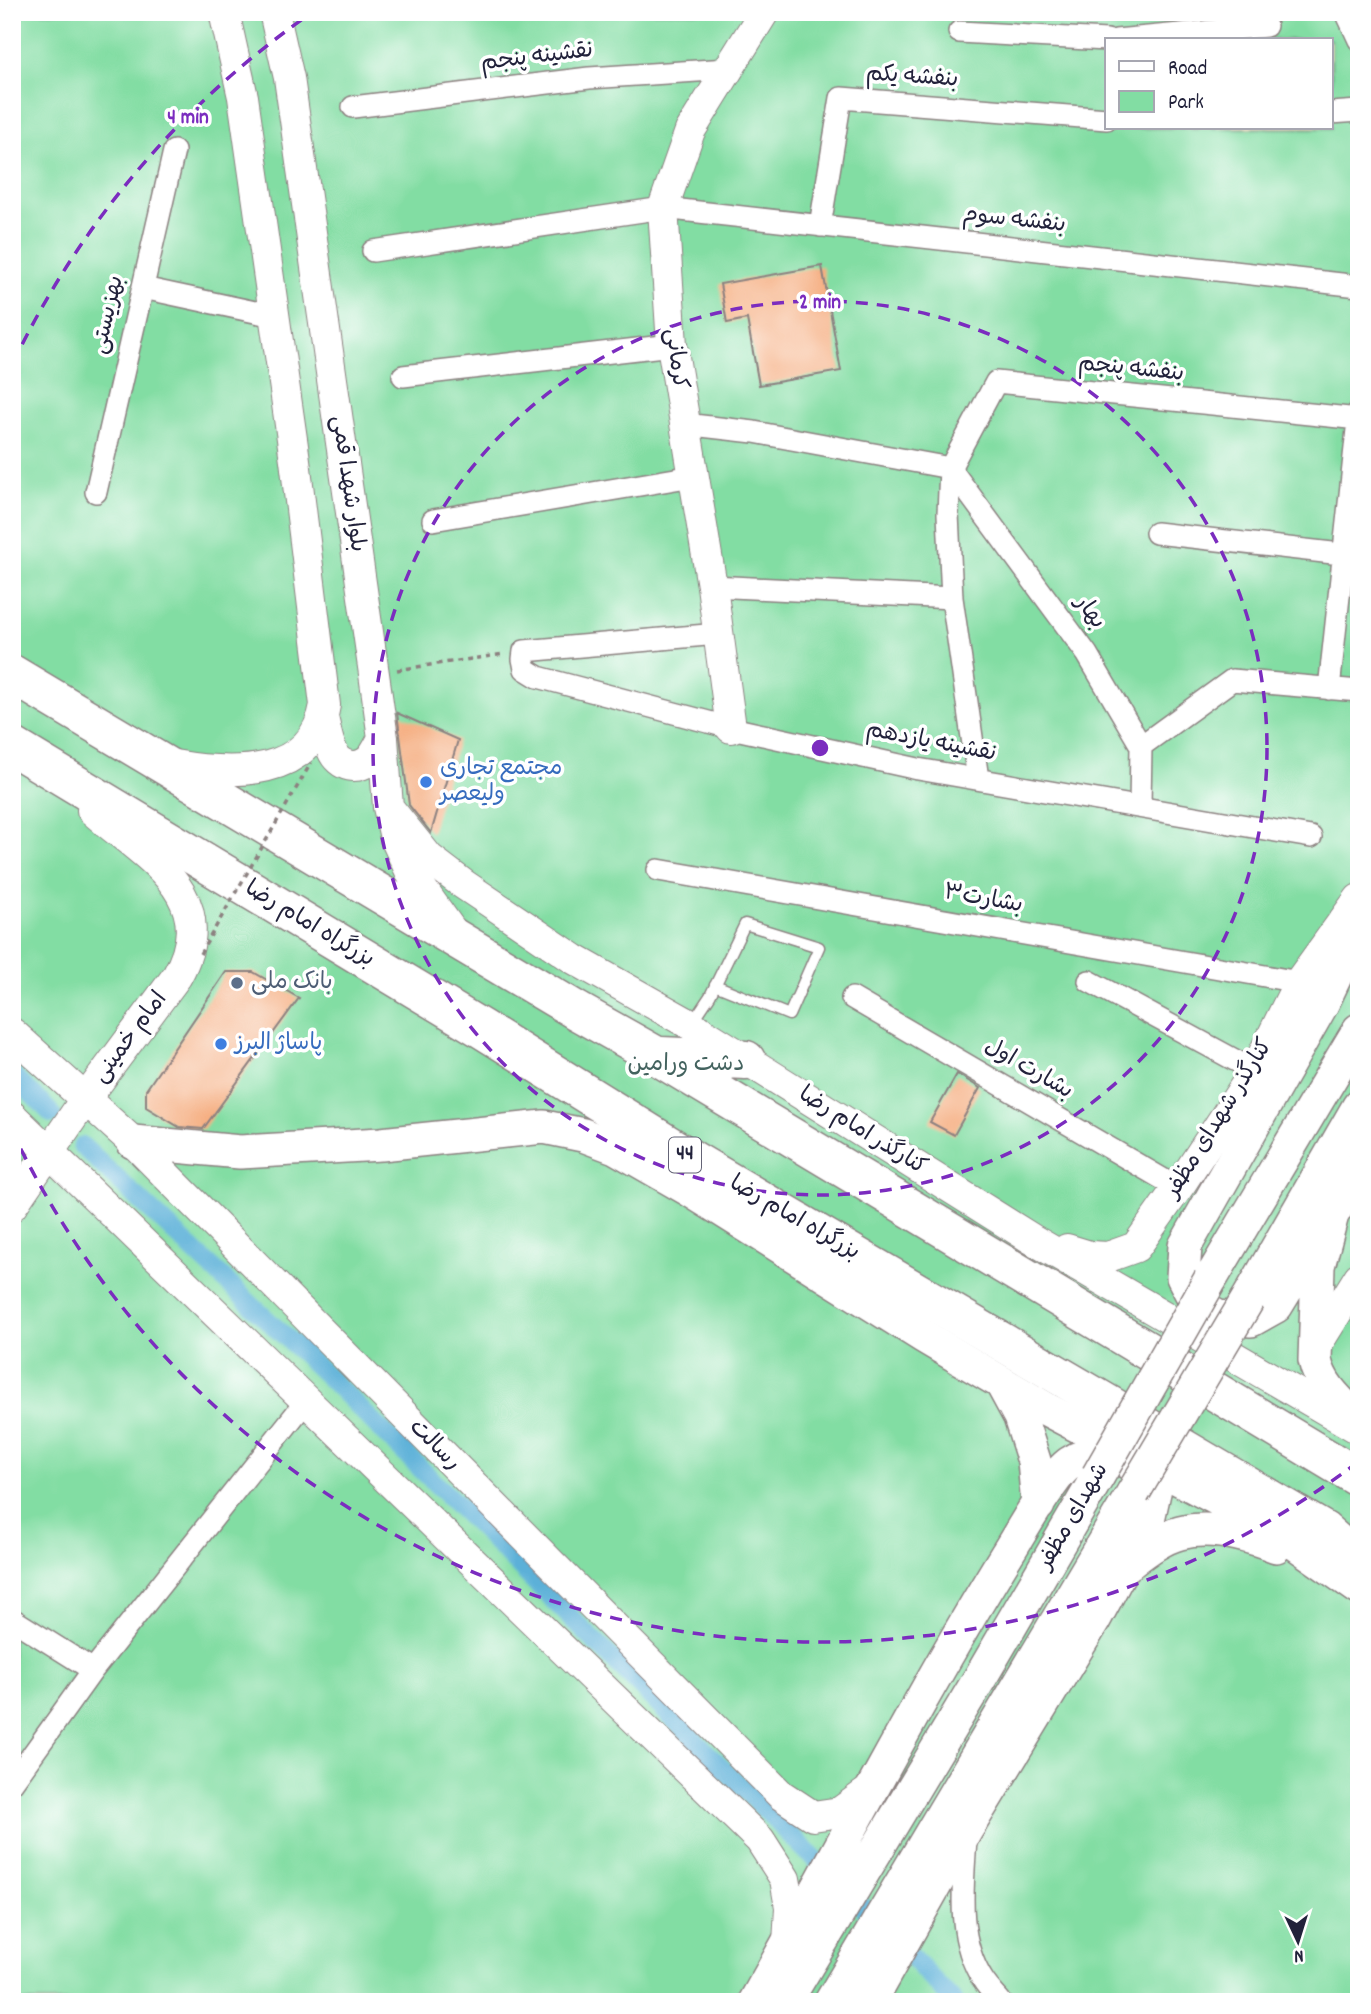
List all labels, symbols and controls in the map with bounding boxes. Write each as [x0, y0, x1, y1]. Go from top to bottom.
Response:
street label: نقشینه پنجم [479, 35, 595, 81]
legend [1105, 38, 1332, 130]
text: Road [1168, 55, 1207, 85]
street label: بنفشه یکم [865, 58, 959, 98]
text: Park [1168, 89, 1204, 119]
text: 4 min [167, 104, 209, 134]
street label: بنفشه سوم [961, 199, 1067, 243]
street label: بهزیستی [84, 273, 134, 357]
text: 2 min [799, 289, 841, 319]
street label: کرمانی [655, 327, 695, 391]
street label: بنفشه پنجم [1076, 348, 1186, 392]
street label: بلوار شهدا قمی [321, 414, 373, 554]
street label: بهار [1064, 588, 1113, 637]
street label: نقشینه یازدهم [863, 714, 999, 772]
centre of rings [808, 736, 832, 760]
place label: مجتمع تجاری ولیعصر [438, 753, 562, 812]
marker: مجتمع تجاری ولیعصر [418, 774, 434, 790]
street label: بزرگراه امام رضا [238, 873, 380, 977]
street label: بشارت۳ [941, 877, 1025, 923]
place label: بانک ملی [251, 967, 333, 1000]
marker: بانک ملی [229, 975, 245, 991]
street label: امام خمینی [86, 985, 176, 1091]
place label: پاساژ البرز [233, 1028, 322, 1061]
street label: بشارت اول [977, 1031, 1079, 1109]
street label: کنارگذر شهدای مظفر [1156, 1033, 1283, 1207]
marker: پاساژ البرز [213, 1036, 229, 1052]
park label: دشت ورامین [628, 1049, 744, 1082]
street label: کنارگذر امام رضا [791, 1079, 933, 1185]
road number: 44 [669, 1138, 701, 1172]
street label: بزرگراه امام رضا [722, 1168, 866, 1270]
street label: رسالت [401, 1413, 467, 1479]
street label: شهدای مظفر [1029, 1457, 1118, 1578]
north arrow [1262, 1906, 1332, 1976]
text: N [1293, 1941, 1305, 1968]

